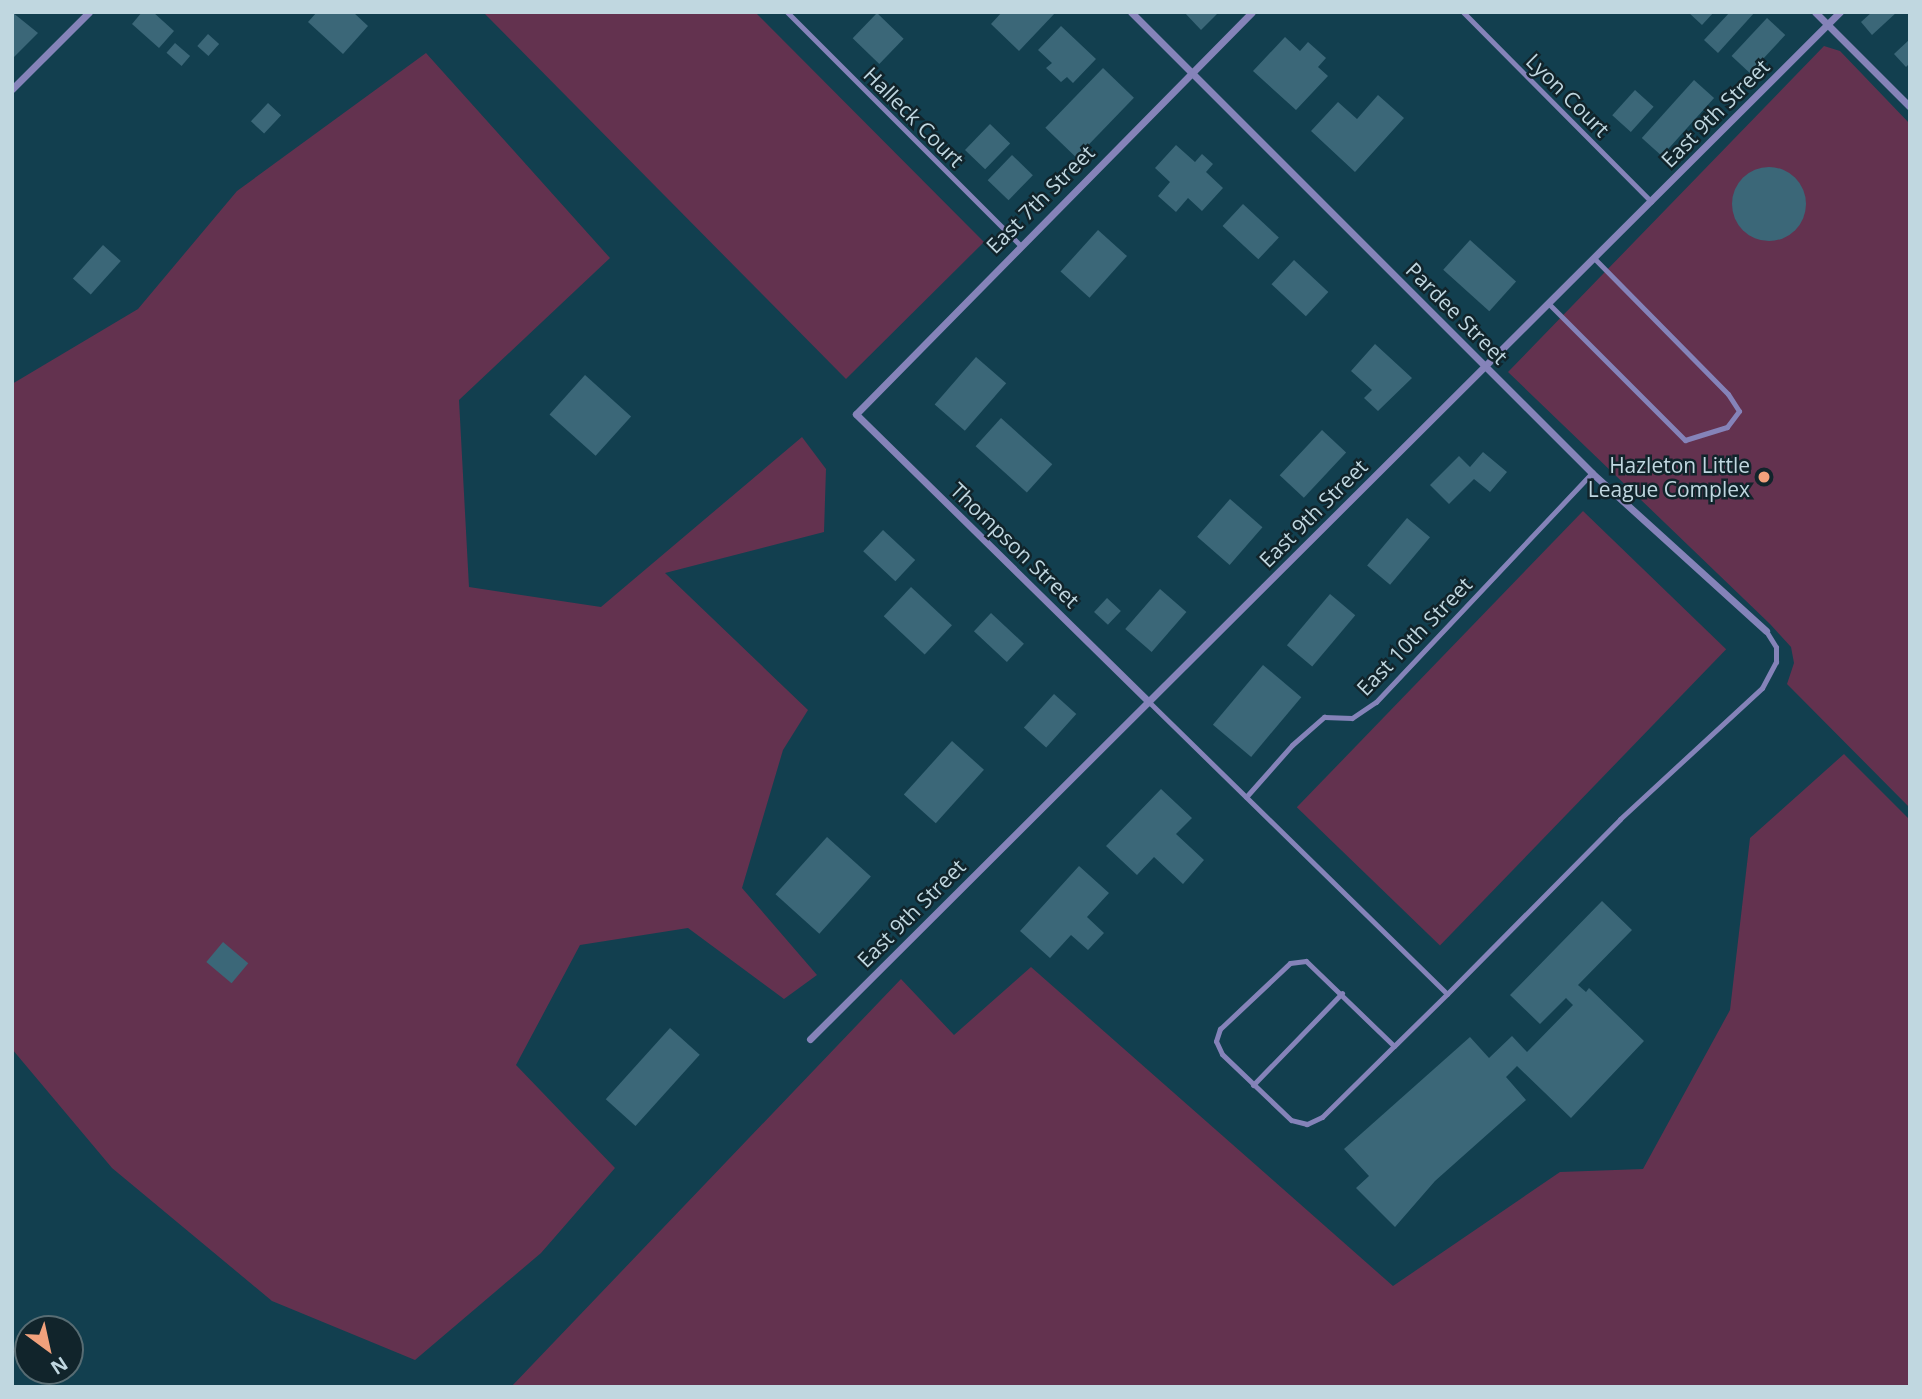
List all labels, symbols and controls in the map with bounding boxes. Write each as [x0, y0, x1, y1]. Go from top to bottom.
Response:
street label: Lyon Court [1521, 48, 1615, 142]
street label: East 9th Street [1656, 54, 1774, 172]
street label: Halleck Court [859, 62, 969, 172]
street label: East 7th Street [981, 140, 1099, 258]
street label: Pardee Street [1401, 257, 1513, 369]
place label: Hazleton Little League Complex [1588, 452, 1750, 502]
street label: East 9th Street [1254, 454, 1372, 572]
marker: Hazleton Little League Complex [1756, 469, 1772, 485]
street label: Thompson Street [945, 477, 1085, 613]
street label: East 10th Street [1351, 572, 1477, 700]
street label: East 9th Street [852, 854, 970, 972]
north arrow [14, 1315, 84, 1385]
text: N [46, 1351, 73, 1381]

